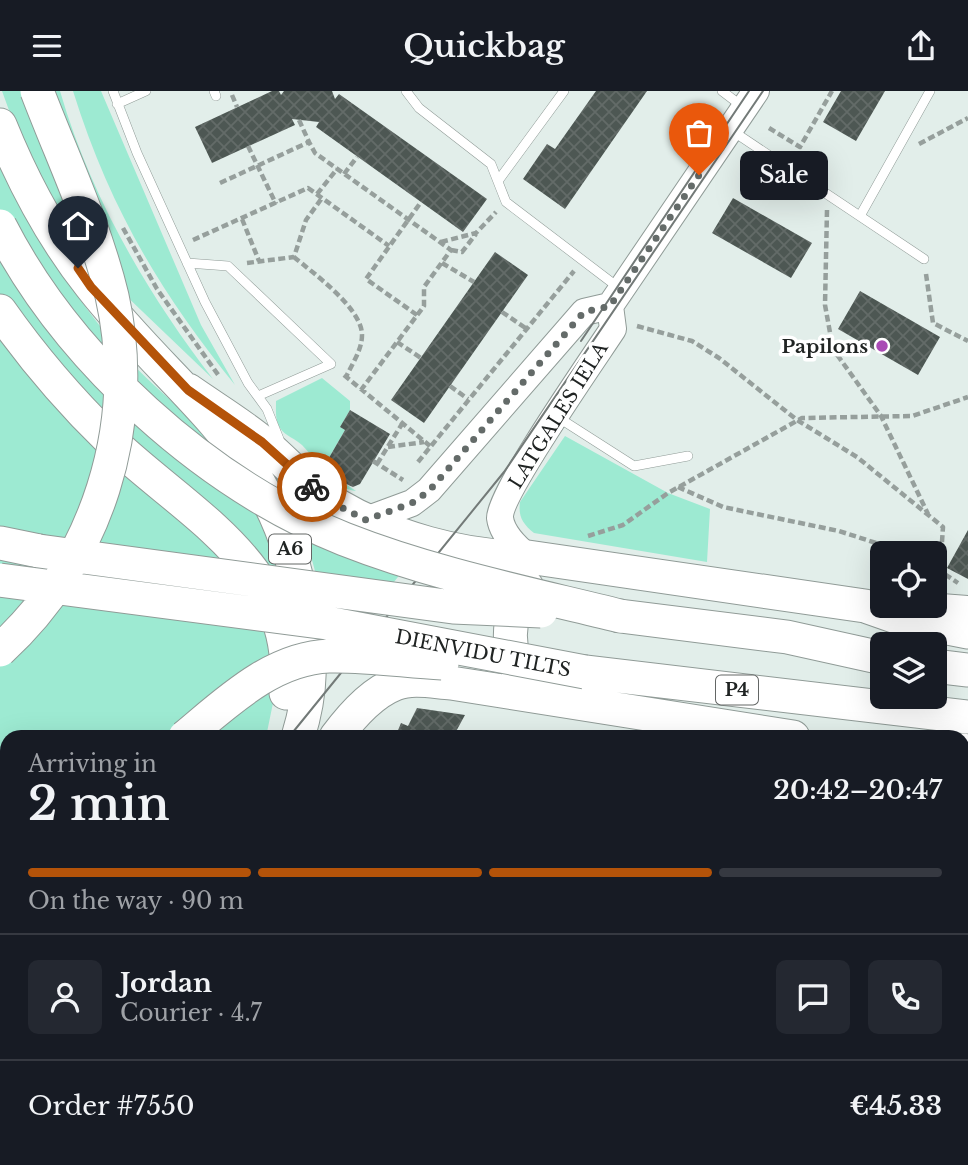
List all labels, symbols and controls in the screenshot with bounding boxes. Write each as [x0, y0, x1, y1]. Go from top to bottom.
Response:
text: Quickbag [403, 26, 565, 66]
icon: menu [28, 27, 66, 65]
icon: share [902, 27, 940, 65]
pin [669, 103, 729, 175]
icon: bag [680, 114, 718, 152]
callout: Sale [741, 151, 828, 199]
text: Sale [759, 161, 809, 189]
pin [48, 196, 108, 268]
icon: home [59, 207, 97, 245]
place label: Papilons [782, 335, 868, 358]
street label: LATGALES IELA [504, 337, 613, 493]
marker: Papilons [874, 338, 890, 354]
courier [277, 452, 347, 522]
icon: bike [293, 468, 331, 506]
road number: A6 [269, 535, 311, 563]
map controls [870, 541, 947, 709]
button: locate [870, 541, 947, 618]
street label: DIENVIDU TILTS [393, 625, 573, 682]
button: layers [870, 632, 947, 709]
road number: P4 [716, 675, 758, 705]
text: Arriving in [28, 750, 157, 778]
text: 20:42–20:47 [773, 774, 942, 806]
text: 2 min [28, 775, 170, 832]
text: On the way · 90 m [28, 887, 244, 915]
button: person [28, 960, 102, 1034]
button: chat [776, 960, 850, 1034]
button: phone [868, 960, 942, 1034]
text: Jordan [120, 967, 212, 999]
text: Courier · 4.7 [120, 999, 262, 1027]
text: Order #7550 [28, 1090, 194, 1122]
text: €45.33 [850, 1090, 942, 1122]

